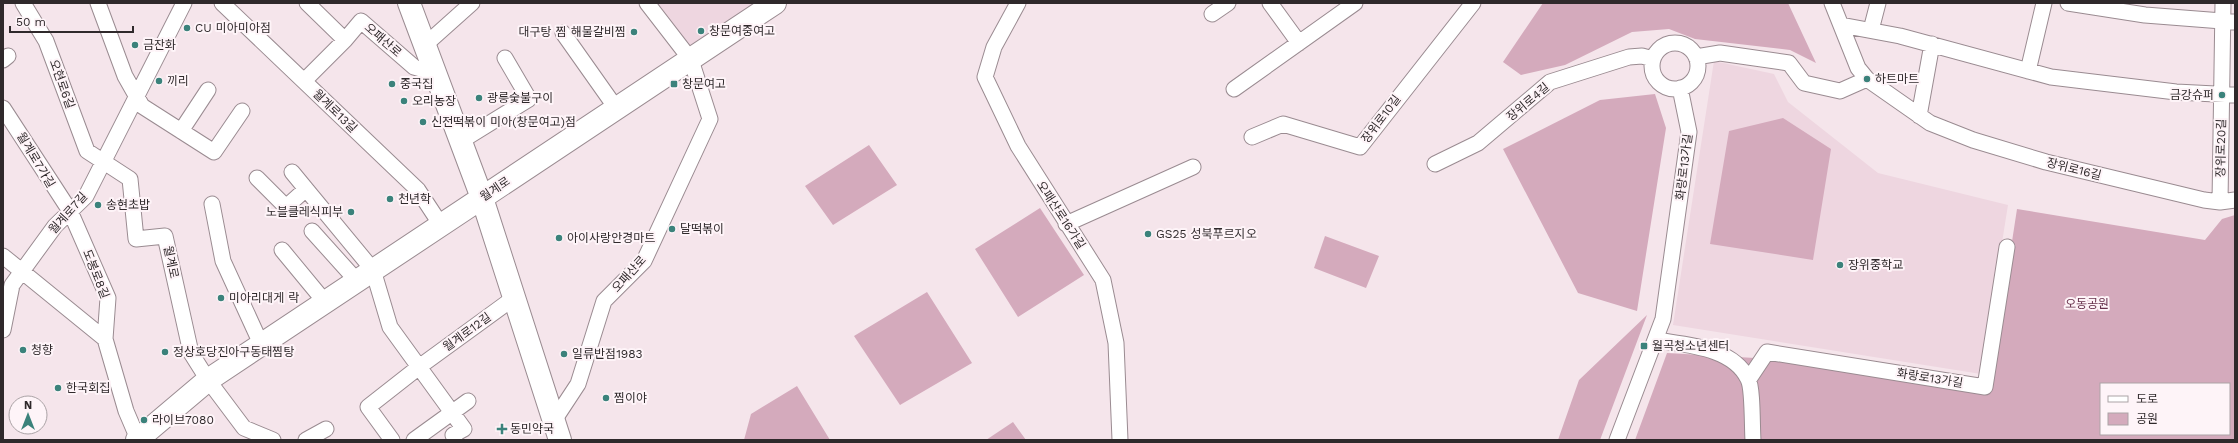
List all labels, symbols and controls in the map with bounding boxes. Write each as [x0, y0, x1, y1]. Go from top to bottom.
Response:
scale bar [10, 8, 133, 34]
text: 50 m [16, 15, 46, 29]
street label: 오패산로 [362, 20, 404, 60]
place label: CU 미아미아점 [195, 21, 271, 35]
marker: CU 미아미아점 [182, 23, 192, 33]
place label: 창문여중여고 [709, 24, 775, 38]
place label: 대구탕 찜 해물갈비찜 [518, 25, 626, 39]
marker: 창문여중여고 [696, 26, 706, 36]
marker: 대구탕 찜 해물갈비찜 [629, 27, 639, 37]
place label: 금잔화 [143, 38, 176, 52]
marker: 금잔화 [130, 40, 140, 50]
street label: 오현로6길 [47, 57, 77, 111]
place label: 하트마트 [1875, 72, 1919, 86]
place label: 끼리 [167, 74, 189, 88]
marker: 하트마트 [1862, 74, 1872, 84]
marker: 끼리 [154, 76, 164, 86]
place label: 중국집 [400, 77, 433, 91]
place label: 창문여고 [682, 77, 726, 91]
marker: 중국집 [387, 79, 397, 89]
marker: 창문여고 [669, 79, 679, 89]
street label: 장위로4길 [1504, 80, 1552, 124]
street label: 월계로13길 [310, 87, 360, 135]
place label: 금강슈퍼 [2170, 88, 2214, 102]
marker: 금강슈퍼 [2217, 90, 2227, 100]
place label: 광릉숯불구이 [487, 91, 553, 105]
street label: 장위로10길 [1358, 92, 1404, 146]
marker: 광릉숯불구이 [474, 93, 484, 103]
place label: 오리농장 [412, 94, 456, 108]
marker: 오리농장 [399, 96, 409, 106]
place label: 신전떡볶이 미아(창문여고)점 [431, 115, 576, 129]
marker: 신전떡볶이 미아(창문여고)점 [418, 117, 428, 127]
street label: 장위로20길 [2213, 119, 2229, 177]
street label: 월계로7가길 [14, 130, 58, 190]
street label: 화랑로13가길 [1673, 133, 1695, 201]
street label: 장위로16길 [2045, 155, 2103, 183]
street label: 월계로 [477, 174, 513, 204]
street label: 오패산로16가길 [1034, 178, 1088, 252]
street label: 월계로7길 [46, 189, 90, 237]
place label: 천년학 [398, 192, 431, 206]
marker: 천년학 [385, 194, 395, 204]
place label: 송현초밥 [106, 198, 150, 212]
marker: 송현초밥 [93, 200, 103, 210]
place label: 노블클레식피부 [266, 205, 343, 219]
marker: 노블클레식피부 [346, 207, 356, 217]
place label: 달떡볶이 [680, 222, 724, 236]
marker: 달떡볶이 [667, 224, 677, 234]
place label: GS25 성북푸르지오 [1156, 227, 1257, 241]
marker: GS25 성북푸르지오 [1143, 229, 1153, 239]
place label: 아이사랑안경마트 [567, 231, 655, 245]
marker: 아이사랑안경마트 [554, 233, 564, 243]
street label: 월계로 [161, 244, 181, 280]
street label: 도봉로8길 [80, 247, 112, 301]
street label: 오패산로 [609, 253, 649, 295]
place label: 장위중학교 [1848, 258, 1903, 272]
marker: 장위중학교 [1835, 260, 1845, 270]
place label: 미아리대게 락 [229, 291, 299, 305]
marker: 미아리대게 락 [216, 293, 226, 303]
park label: 오동공원 [2065, 297, 2109, 311]
street label: 월계로12길 [440, 310, 494, 354]
place label: 월곡청소년센터 [1652, 339, 1729, 353]
marker: 월곡청소년센터 [1639, 341, 1649, 351]
place label: 청향 [31, 343, 53, 357]
marker: 청향 [18, 345, 28, 355]
place label: 정상호당진아구동태찜탕 [173, 345, 294, 359]
marker: 정상호당진아구동태찜탕 [160, 347, 170, 357]
place label: 일류반점1983 [572, 347, 642, 361]
marker: 일류반점1983 [559, 349, 569, 359]
street label: 화랑로13가길 [1896, 366, 1964, 390]
place label: 한국회집 [66, 381, 110, 395]
marker: 한국회집 [53, 383, 63, 393]
legend [2100, 383, 2230, 435]
place label: 찜이야 [614, 391, 647, 405]
text: 도로 [2136, 392, 2158, 406]
marker: 찜이야 [601, 393, 611, 403]
north arrow [8, 395, 48, 435]
text: N [24, 399, 32, 412]
text: 공원 [2136, 412, 2158, 426]
place label: 라이브7080 [152, 413, 214, 427]
marker: 라이브7080 [139, 415, 149, 425]
place label: 동민약국 [510, 422, 554, 436]
marker: 동민약국 [497, 424, 507, 434]

